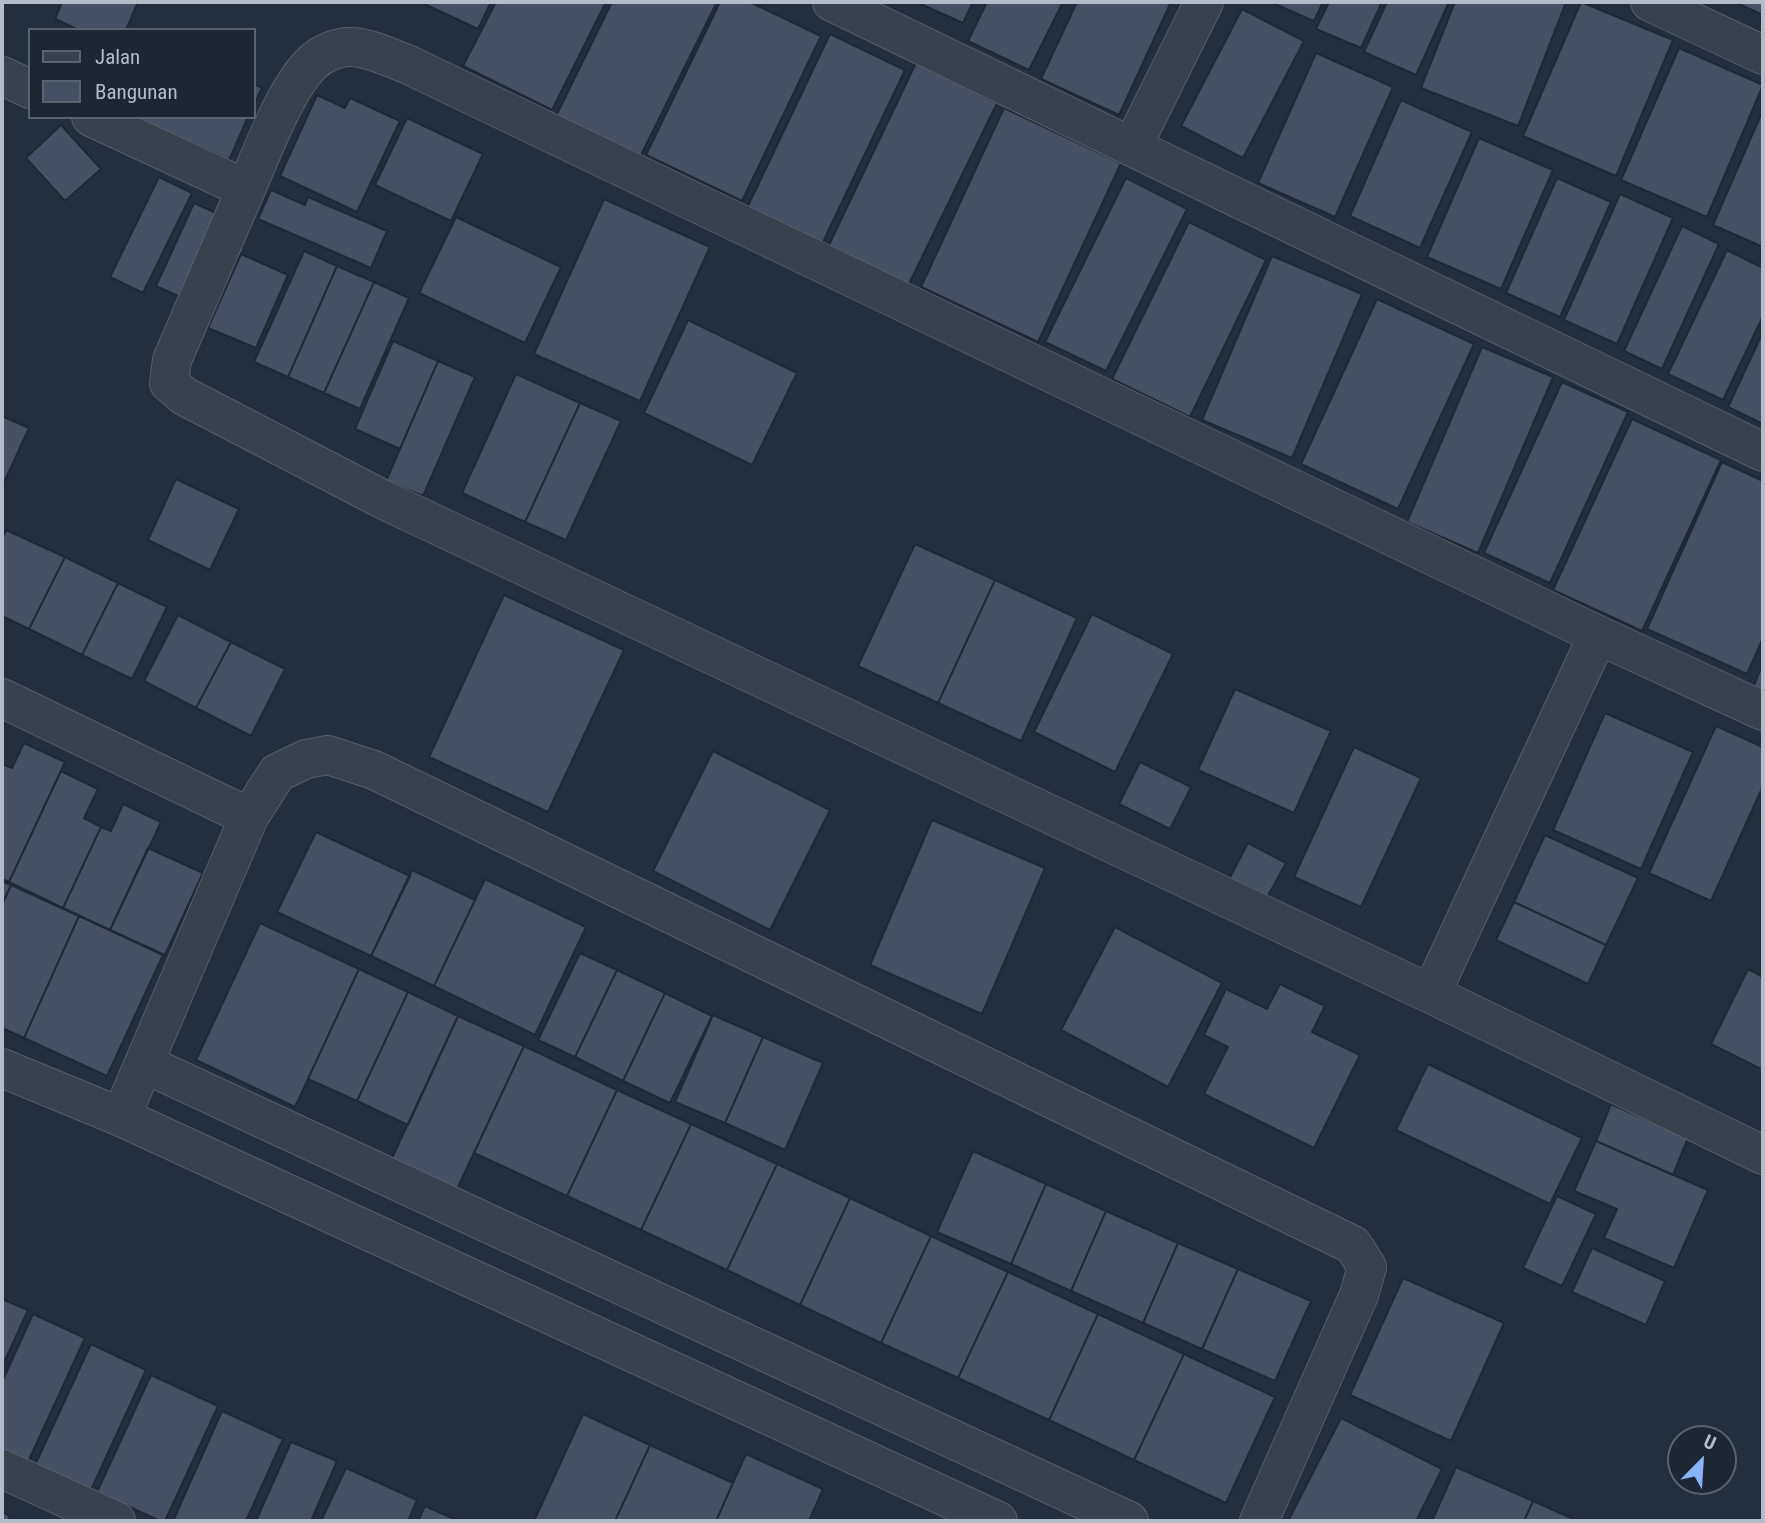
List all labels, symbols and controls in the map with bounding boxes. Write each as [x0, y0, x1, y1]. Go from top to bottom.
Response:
legend [28, 28, 256, 119]
text: Jalan [95, 45, 140, 69]
text: Bangunan [95, 80, 178, 104]
north arrow [1667, 1425, 1737, 1495]
text: U [1700, 1429, 1720, 1455]

